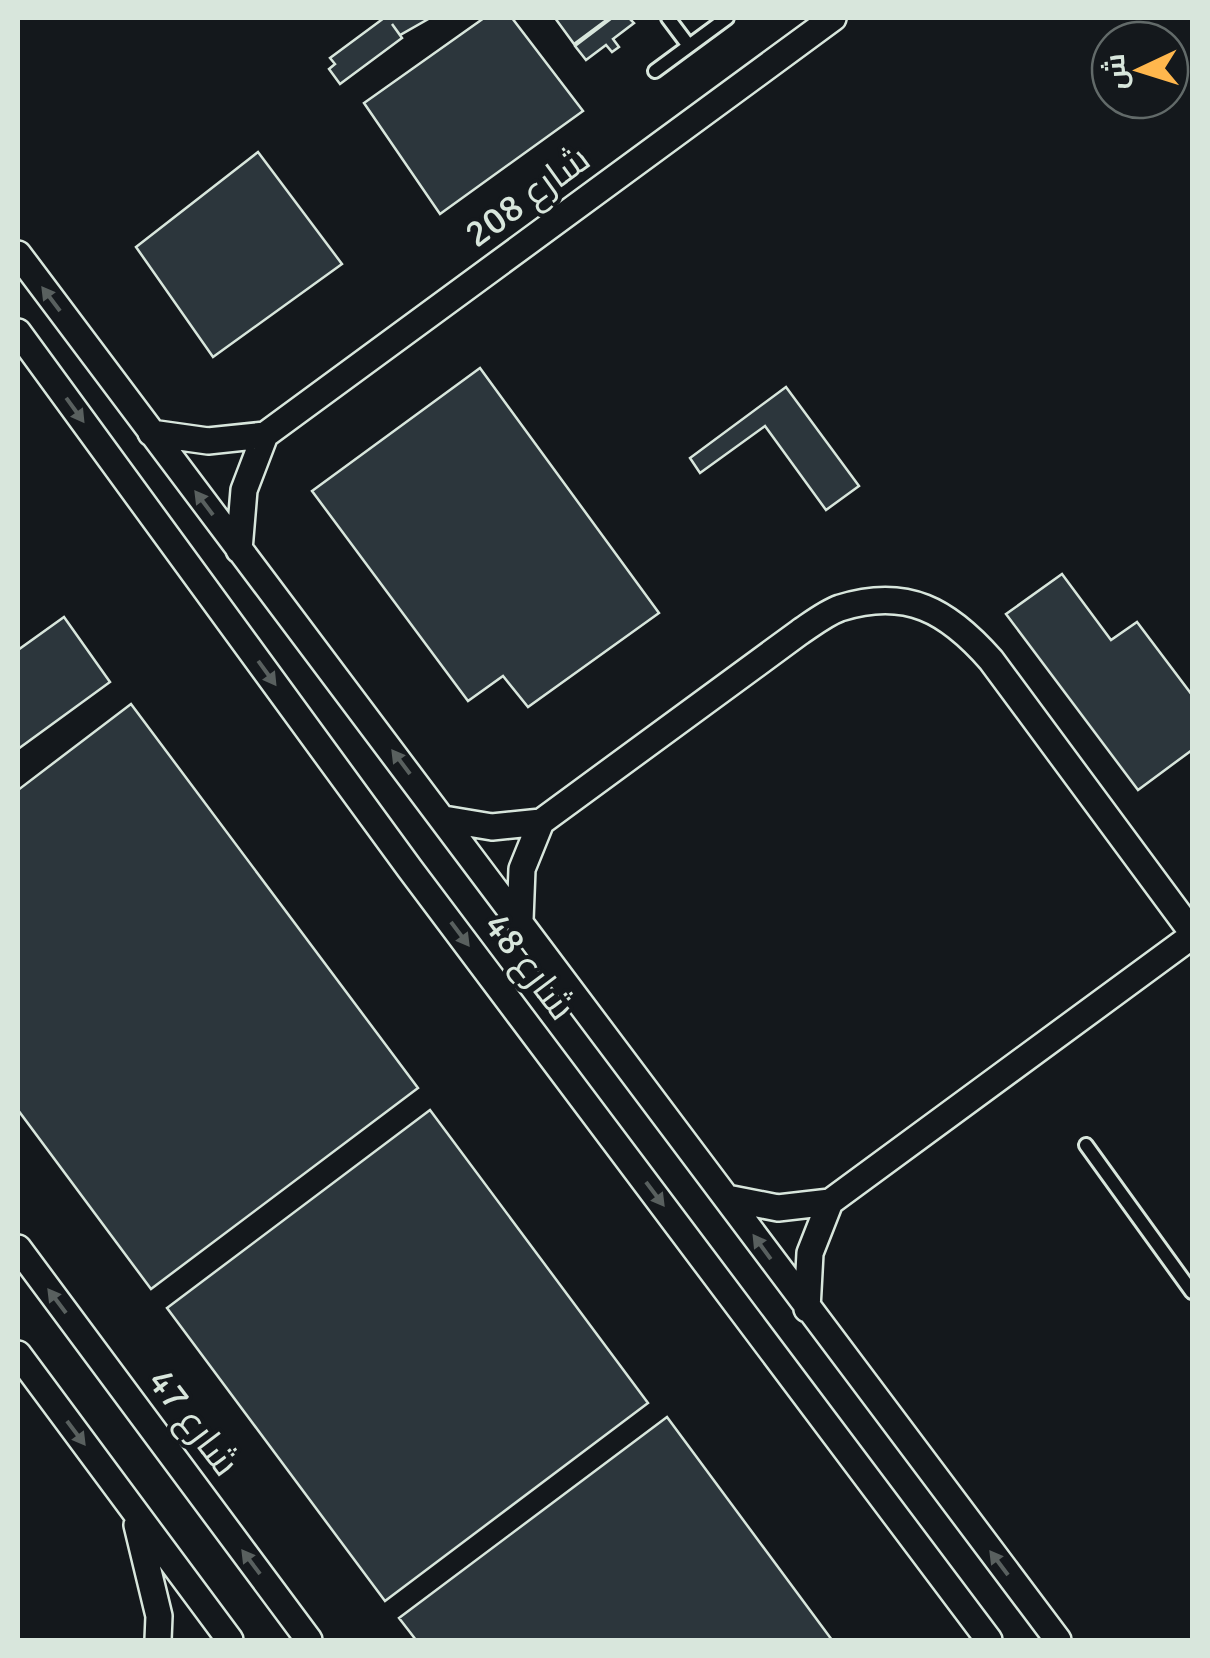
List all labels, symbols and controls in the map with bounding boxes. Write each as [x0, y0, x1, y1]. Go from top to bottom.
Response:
north arrow [1090, 20, 1190, 120]
text: ش [1098, 53, 1134, 91]
street label: شارع 208 [455, 135, 600, 258]
one-way arrow [42, 286, 61, 312]
one-way arrow [65, 397, 84, 423]
one-way arrow [195, 490, 215, 516]
one-way arrow [257, 659, 276, 686]
one-way arrow [391, 749, 411, 775]
street label: شارع 48 [473, 903, 585, 1030]
one-way arrow [449, 921, 469, 947]
one-way arrow [644, 1181, 664, 1207]
one-way arrow [753, 1234, 772, 1260]
one-way arrow [48, 1288, 68, 1314]
street label: شارع 47 [137, 1359, 249, 1486]
one-way arrow [65, 1420, 85, 1446]
one-way arrow [242, 1549, 262, 1575]
one-way arrow [990, 1550, 1010, 1576]

